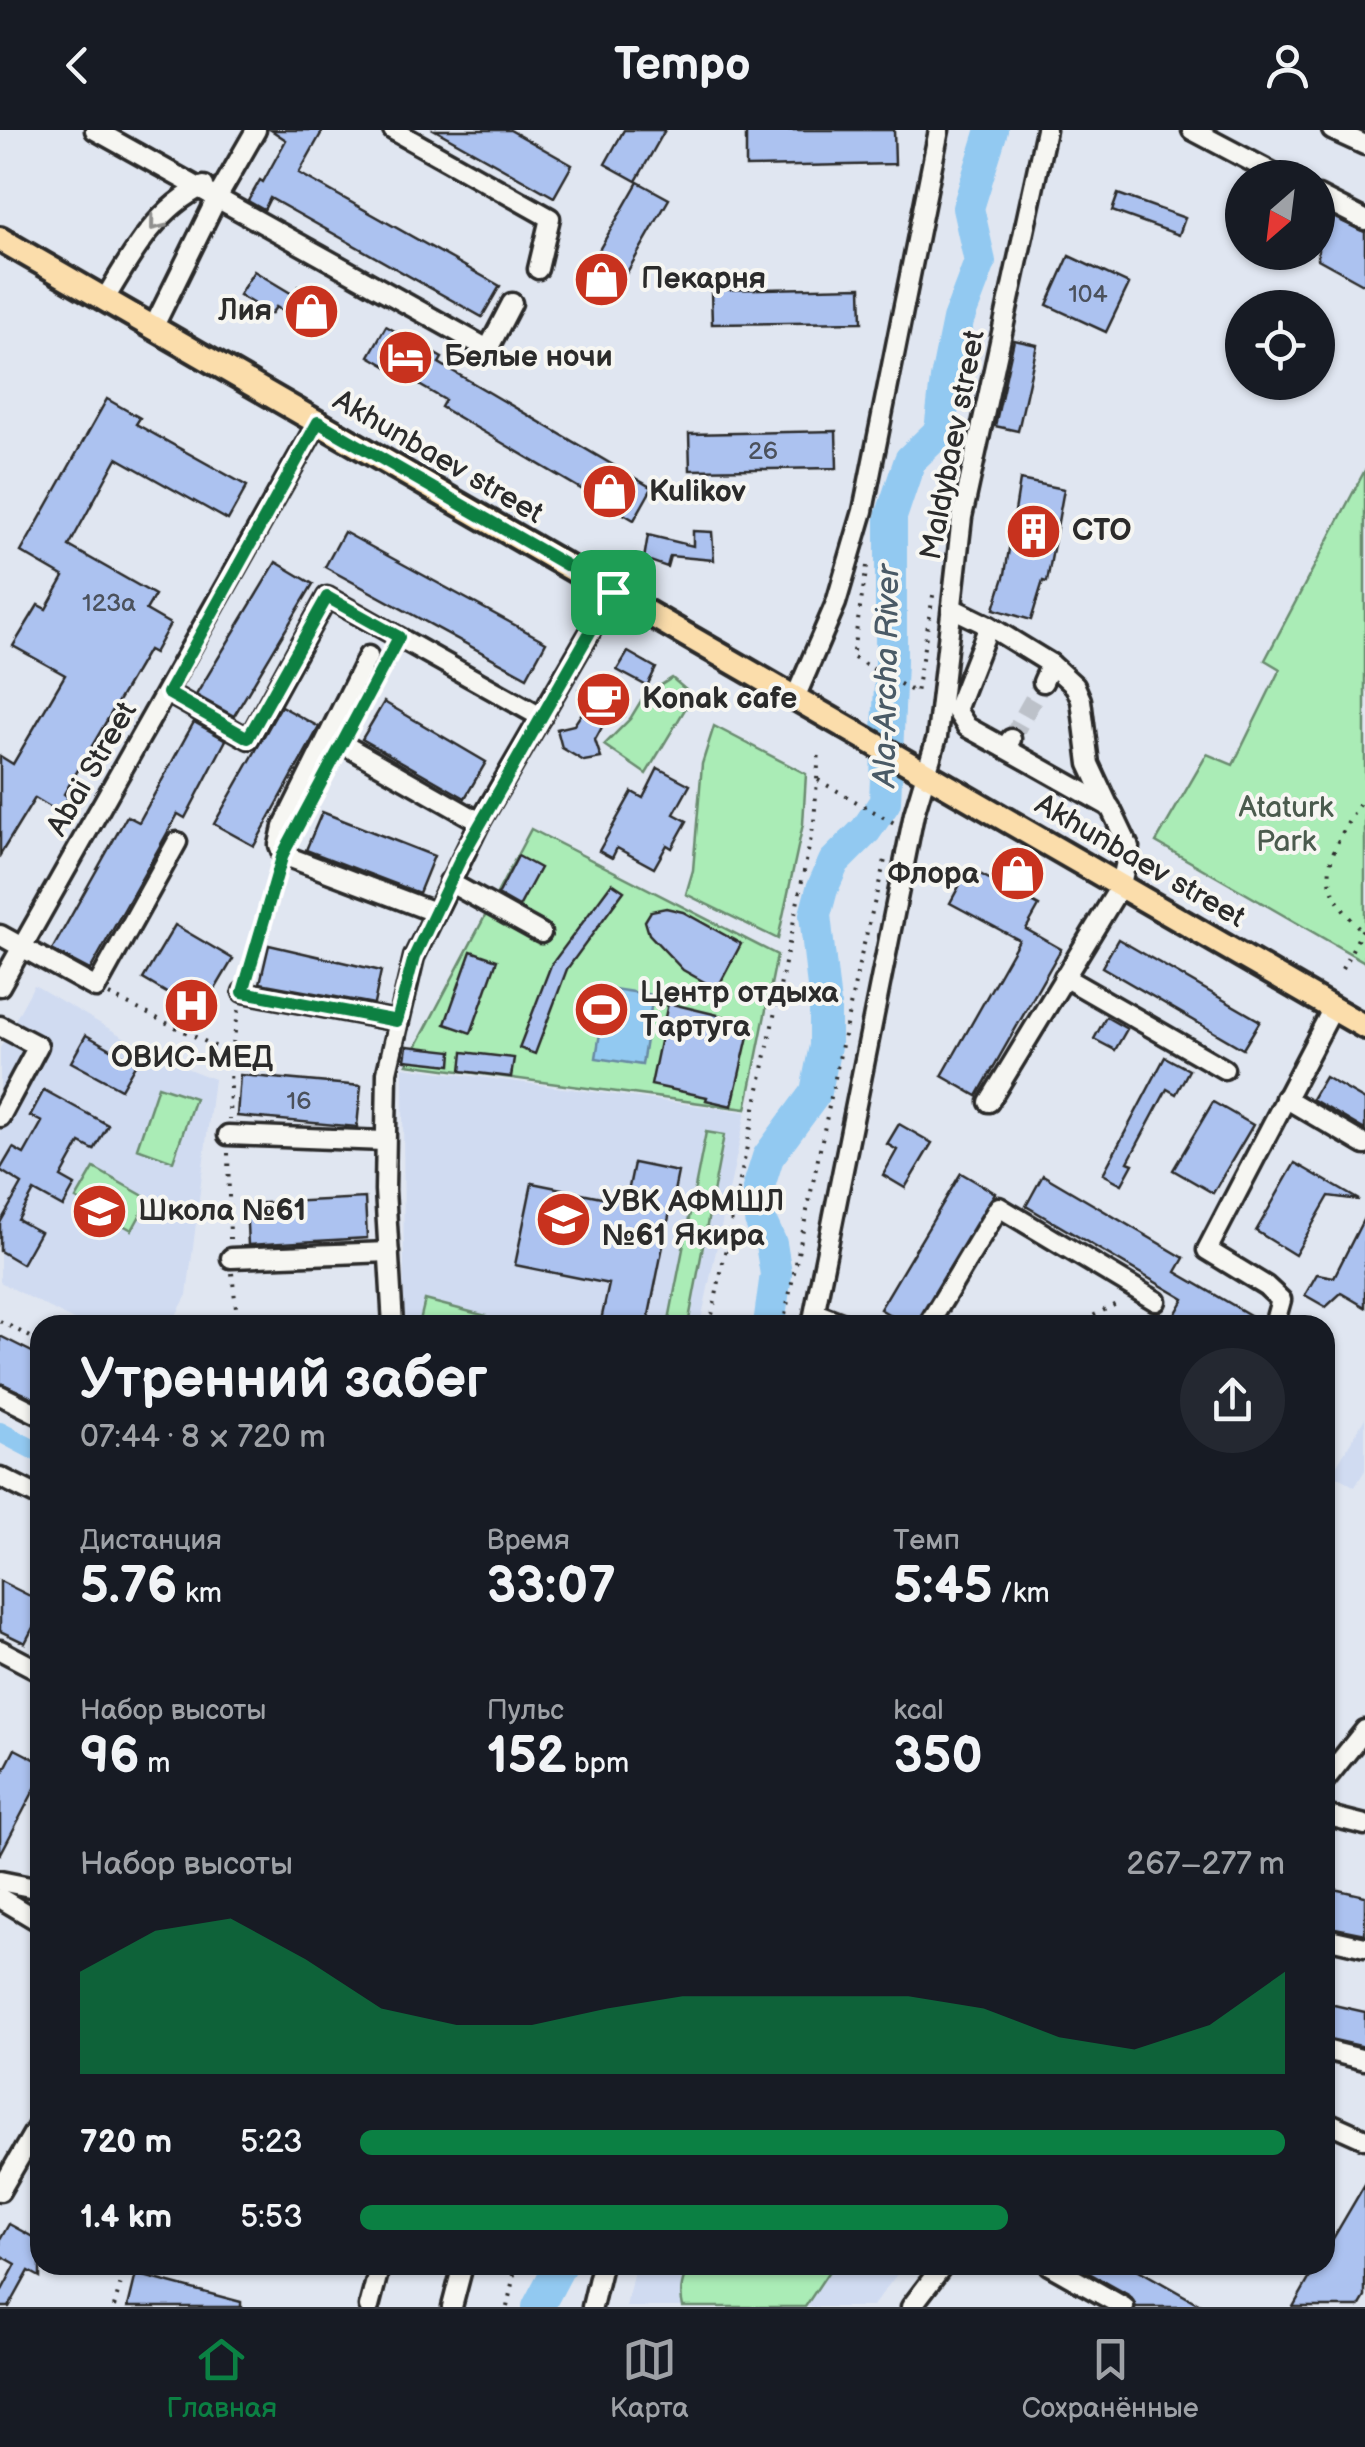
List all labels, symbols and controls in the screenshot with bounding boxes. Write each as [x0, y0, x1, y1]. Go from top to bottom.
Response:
icon: back [50, 38, 105, 93]
text: Tempo [614, 38, 751, 93]
icon: person [1260, 38, 1315, 93]
north arrow [1225, 160, 1335, 270]
map controls [1225, 160, 1335, 400]
one-way arrow [150, 212, 168, 230]
shop icon: Пекарня [572, 249, 632, 309]
place label: Пекарня [641, 261, 766, 297]
house number: 104 [1068, 279, 1108, 310]
shop icon: Лия [281, 281, 341, 341]
button: locate [1225, 290, 1335, 400]
place label: Лия [217, 293, 272, 329]
hotel icon: Белые ночи [375, 327, 435, 387]
street label: Maldybaev street [913, 327, 993, 563]
place label: Белые ночи [444, 339, 613, 375]
street label: Akhunbaev street [327, 382, 549, 532]
house number: 26 [748, 436, 778, 467]
shop icon: Kulikov [580, 462, 640, 522]
place label: Kulikov [649, 474, 746, 510]
building icon: CTO [1003, 501, 1063, 561]
place label: CTO [1072, 513, 1132, 549]
pin [571, 550, 656, 635]
water label: Ala-Archa River [866, 562, 908, 790]
icon: arrive [586, 565, 641, 620]
house number: 123а [82, 588, 136, 619]
cafe icon: Konak cafe [573, 669, 633, 729]
place label: Konak cafe [642, 681, 797, 717]
street label: Abai Street [39, 695, 145, 843]
street label: Akhunbaev street [1029, 786, 1251, 936]
park label: Ataturk Park [1239, 790, 1334, 860]
shop icon: Флора [988, 844, 1048, 904]
place label: Флора [888, 856, 980, 892]
hospital icon: ОВИС-МЕД [162, 975, 222, 1035]
place label: Центр отдыха Тартуга [640, 975, 839, 1045]
sports icon: Центр отдыха Тартуга [571, 980, 631, 1040]
place label: ОВИС-МЕД [111, 1040, 273, 1076]
house number: 16 [287, 1086, 311, 1117]
school or university icon: Школа №61 [69, 1181, 129, 1241]
place label: УВК АФМШЛ №61 Якира [602, 1184, 784, 1254]
school or university icon: УВК АФМШЛ №61 Якира [533, 1189, 593, 1249]
place label: Школа №61 [138, 1193, 306, 1229]
text: Утренний забег [80, 1347, 488, 1414]
button: share [1180, 1348, 1285, 1453]
text: 07:44 · 8 × 720 m [80, 1418, 326, 1457]
text: Дистанция [80, 1524, 222, 1557]
text: Время [487, 1524, 570, 1557]
text: Темп [893, 1524, 960, 1557]
text: 5.76 [80, 1557, 177, 1617]
text: 33:07 [487, 1557, 616, 1617]
text: 5:45 [893, 1557, 992, 1617]
text: km [177, 1577, 222, 1610]
text: /km [992, 1577, 1050, 1610]
text: Набор высоты [80, 1694, 266, 1727]
text: Пульс [487, 1694, 564, 1727]
text: kcal [893, 1694, 944, 1727]
text: 96 [80, 1727, 140, 1787]
text: 152 [487, 1727, 567, 1787]
text: 350 [893, 1727, 983, 1787]
text: m [140, 1747, 170, 1780]
text: bpm [567, 1747, 629, 1780]
text: Набор высоты [80, 1845, 293, 1884]
text: 267–277 m [1126, 1845, 1285, 1884]
text: 720 m [80, 2123, 172, 2162]
text: 5:23 [240, 2123, 303, 2162]
text: 1.4 km [80, 2198, 172, 2237]
text: 5:53 [240, 2198, 303, 2237]
tab: Главная [166, 2332, 277, 2425]
tab: Карта [610, 2332, 689, 2425]
tab: Сохранённые [1022, 2332, 1199, 2425]

